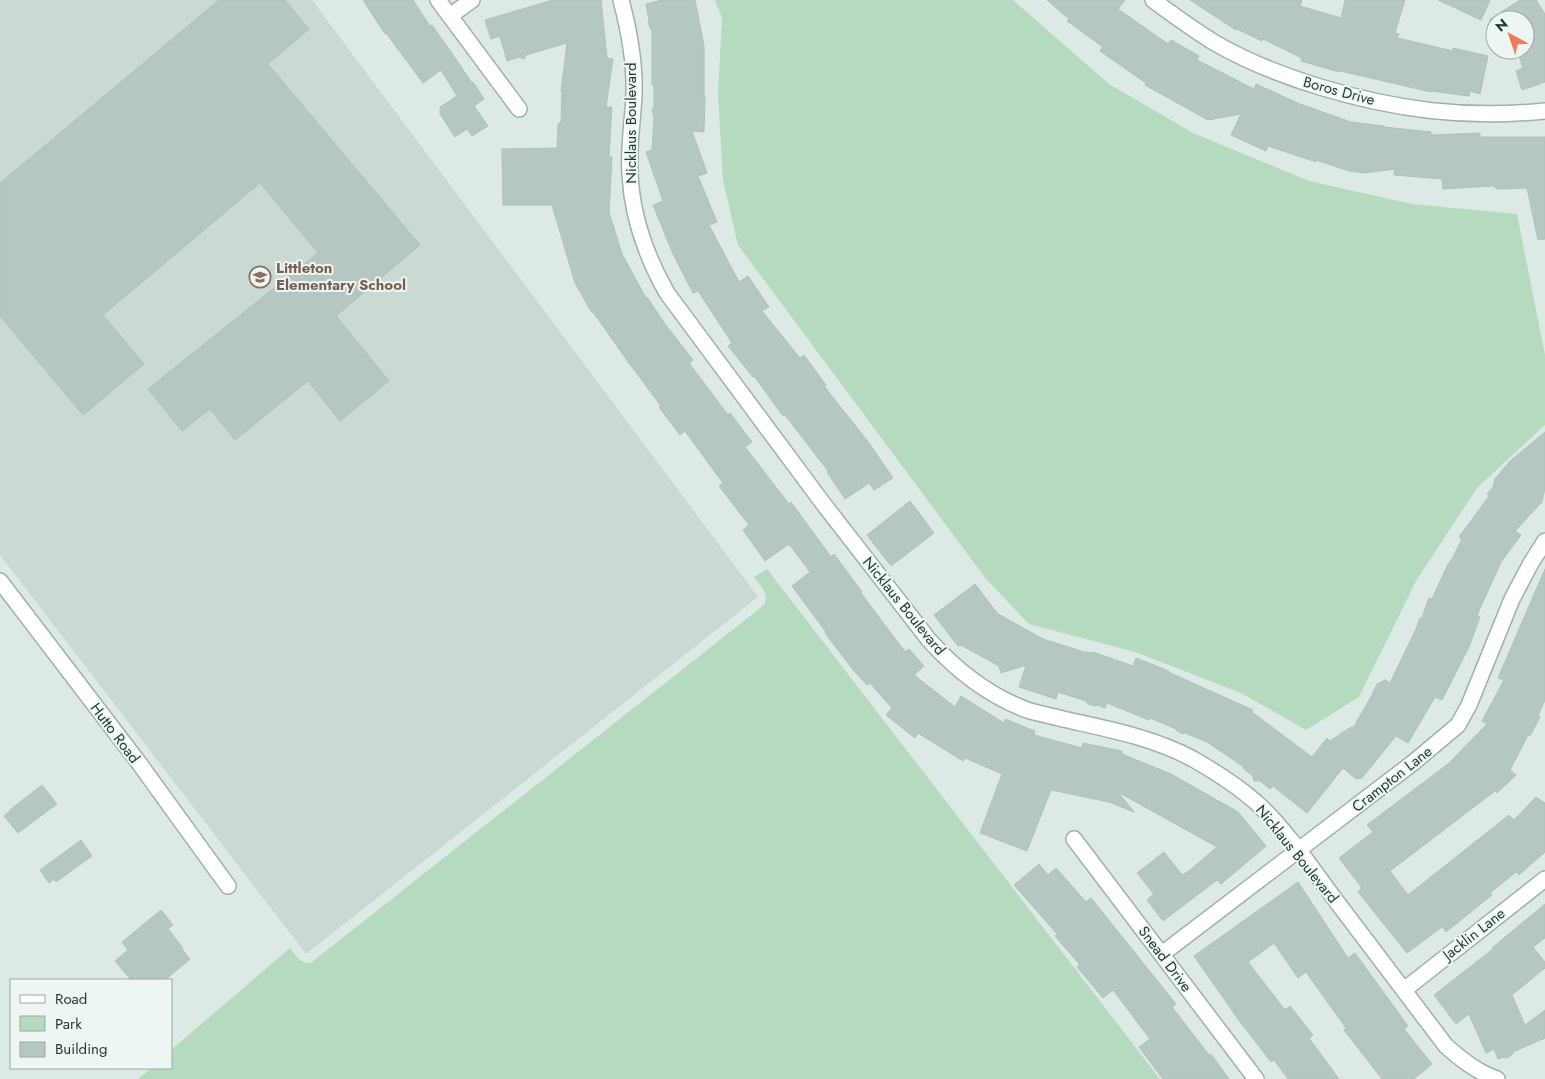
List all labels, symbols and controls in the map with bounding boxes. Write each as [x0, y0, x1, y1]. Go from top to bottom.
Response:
north arrow [1485, 10, 1535, 60]
text: N [1491, 14, 1512, 36]
street label: Nicklaus Boulevard [620, 62, 642, 184]
street label: Boros Drive [1301, 71, 1378, 111]
place label: Littleton Elementary School [276, 257, 406, 296]
school or university icon: Littleton Elementary School [248, 265, 272, 289]
street label: Nicklaus Boulevard [857, 552, 951, 660]
street label: Hutto Road [85, 698, 145, 768]
street label: Crampton Lane [1347, 740, 1437, 817]
street label: Nicklaus Boulevard [1250, 800, 1344, 908]
street label: Jacklin Lane [1437, 902, 1510, 967]
street label: Snead Drive [1133, 921, 1197, 997]
legend [10, 979, 172, 1069]
text: Road [55, 988, 87, 1010]
text: Park [55, 1013, 82, 1035]
text: Building [55, 1038, 107, 1060]

